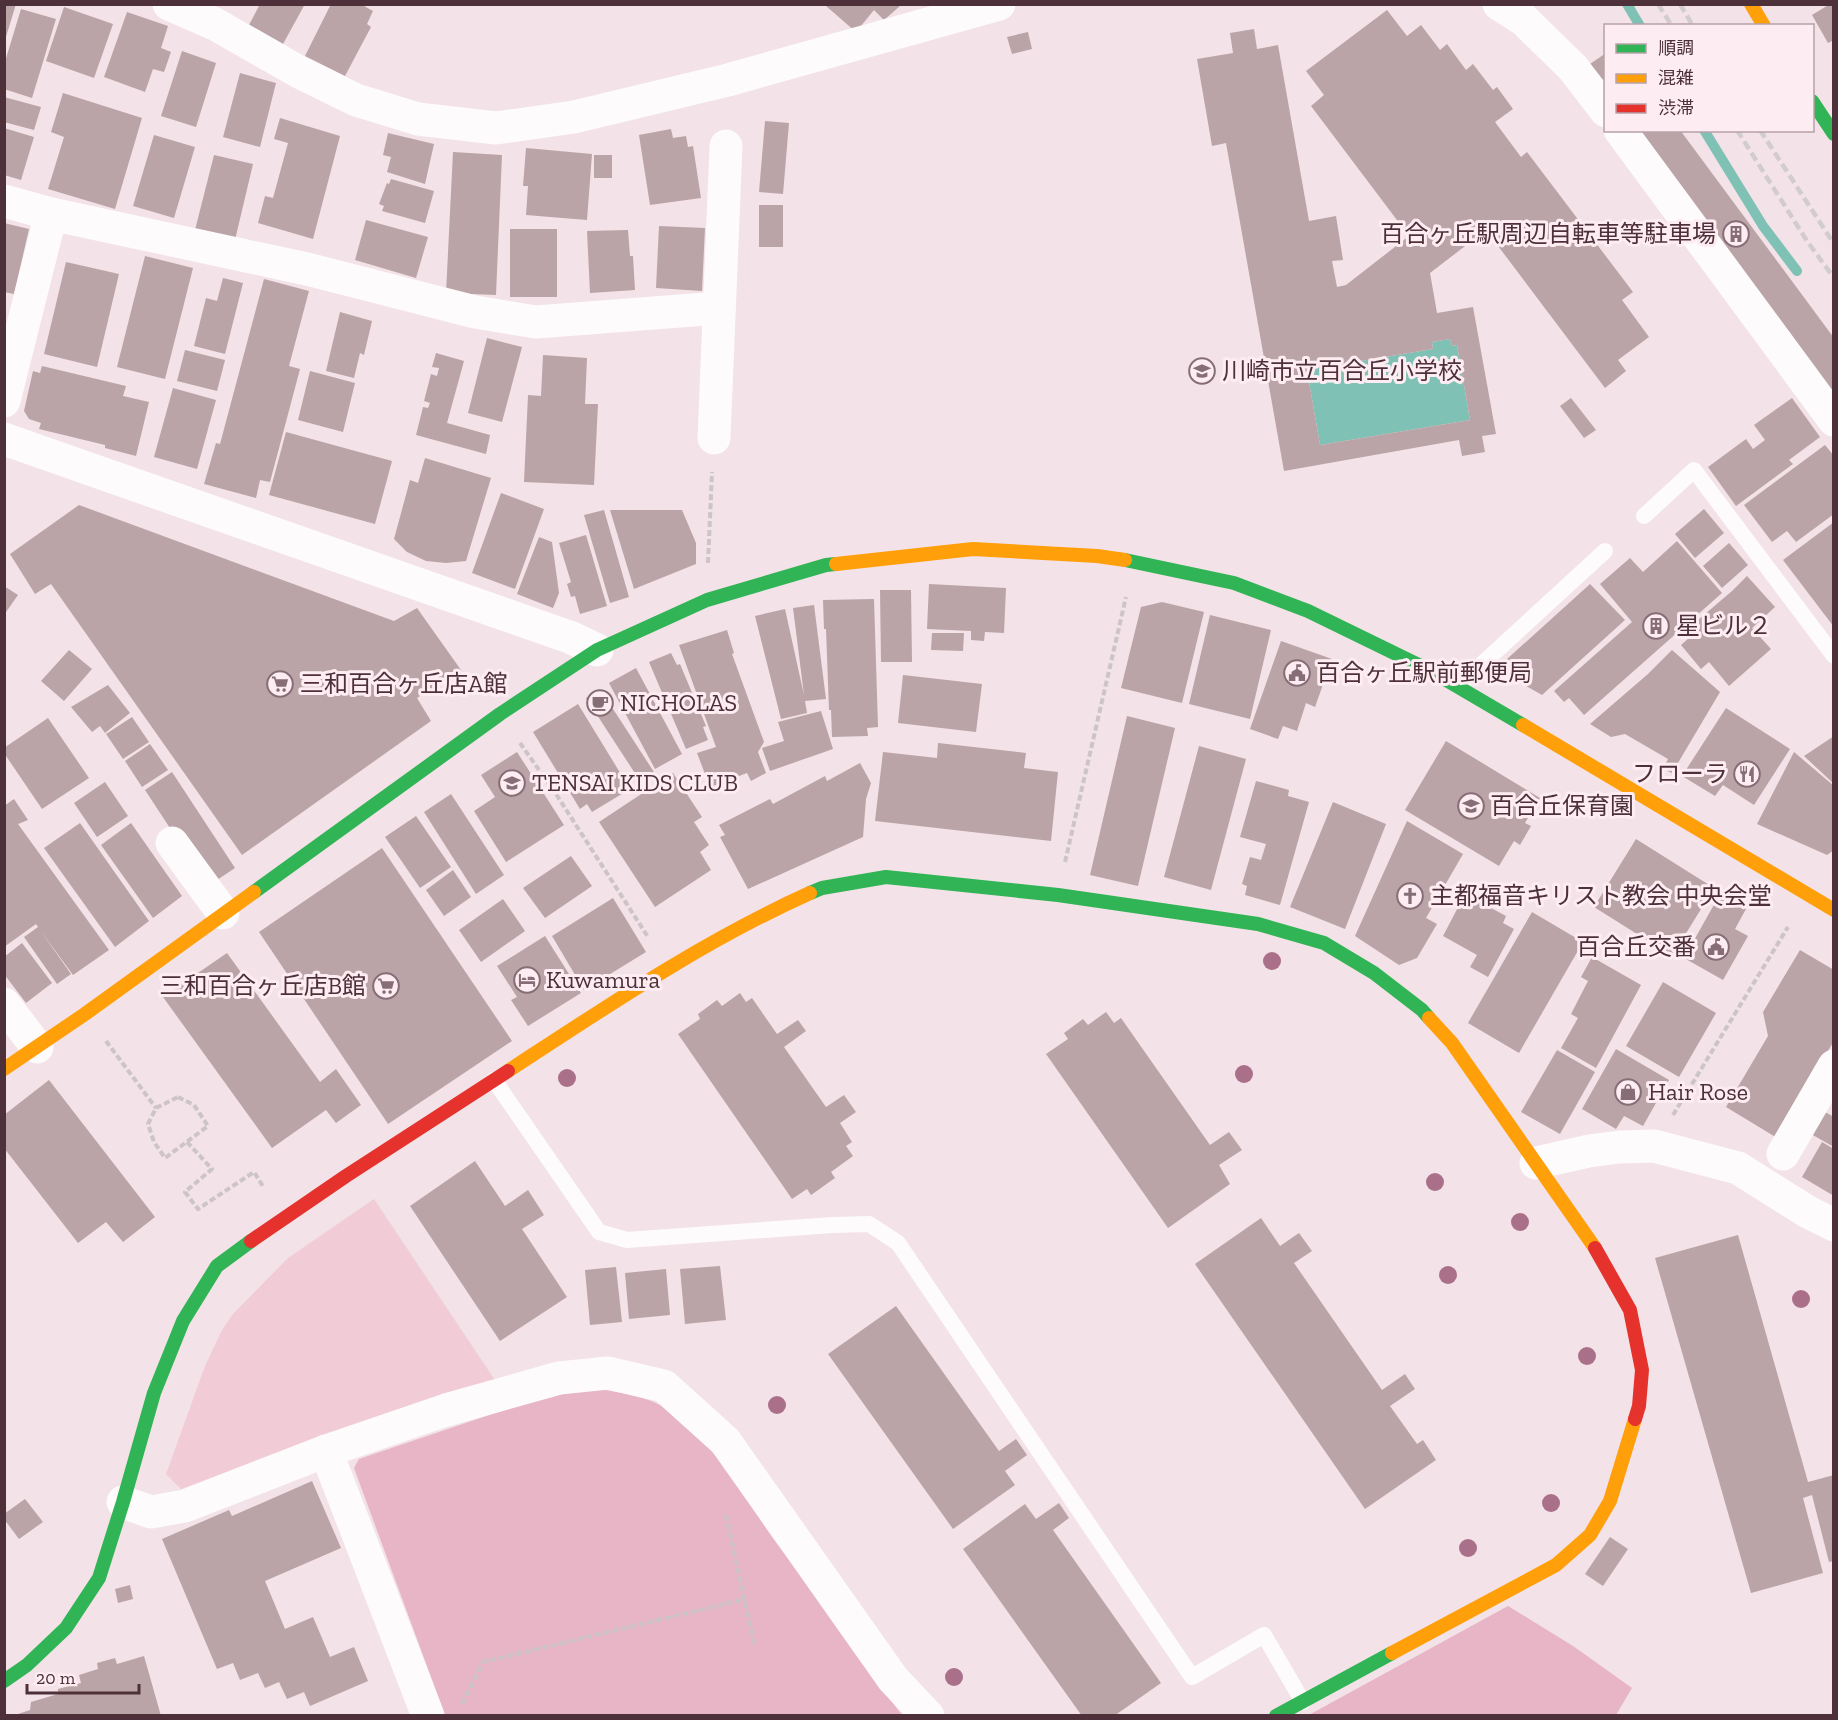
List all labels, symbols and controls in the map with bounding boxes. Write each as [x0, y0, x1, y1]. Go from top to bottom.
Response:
legend [1604, 24, 1814, 132]
text: 順調 [1658, 37, 1694, 59]
text: 混雑 [1658, 67, 1694, 89]
text: 渋滞 [1658, 97, 1694, 119]
place label: 百合ヶ丘駅周辺自転車等駐車場 [1380, 219, 1716, 248]
building icon: 百合ヶ丘駅周辺自転車等駐車場 [1721, 219, 1751, 249]
school or university icon: 川崎市立百合丘小学校 [1187, 356, 1217, 386]
place label: 川崎市立百合丘小学校 [1222, 356, 1462, 385]
building icon: 星ビル２ [1641, 611, 1671, 641]
place label: 星ビル２ [1676, 611, 1772, 640]
public building icon: 百合ヶ丘駅前郵便局 [1282, 658, 1312, 688]
place label: 百合ヶ丘駅前郵便局 [1316, 658, 1532, 687]
supermarket icon: 三和百合ヶ丘店A館 [265, 669, 295, 699]
place label: 三和百合ヶ丘店A館 [300, 669, 508, 698]
cafe icon: NICHOLAS [585, 688, 615, 718]
place label: NICHOLAS [620, 688, 737, 717]
place label: フローラ [1632, 759, 1728, 788]
restaurant icon: フローラ [1732, 759, 1762, 789]
school or university icon: TENSAI KIDS CLUB [497, 768, 527, 798]
place label: TENSAI KIDS CLUB [532, 768, 738, 797]
school or university icon: 百合丘保育園 [1456, 791, 1486, 821]
place label: 百合丘保育園 [1490, 791, 1634, 820]
church icon: 主都福音キリスト教会 中央会堂 [1395, 881, 1425, 911]
place label: 主都福音キリスト教会 中央会堂 [1430, 881, 1771, 910]
place label: 百合丘交番 [1576, 932, 1696, 961]
public building icon: 百合丘交番 [1701, 932, 1731, 962]
hotel icon: Kuwamura [512, 965, 542, 995]
place label: Kuwamura [546, 965, 661, 994]
place label: 三和百合ヶ丘店B館 [160, 971, 366, 1000]
supermarket icon: 三和百合ヶ丘店B館 [371, 971, 401, 1001]
shop icon: Hair Rose [1613, 1077, 1643, 1107]
place label: Hair Rose [1648, 1077, 1748, 1106]
scale bar [27, 1657, 140, 1695]
text: 20 m [36, 1667, 76, 1689]

